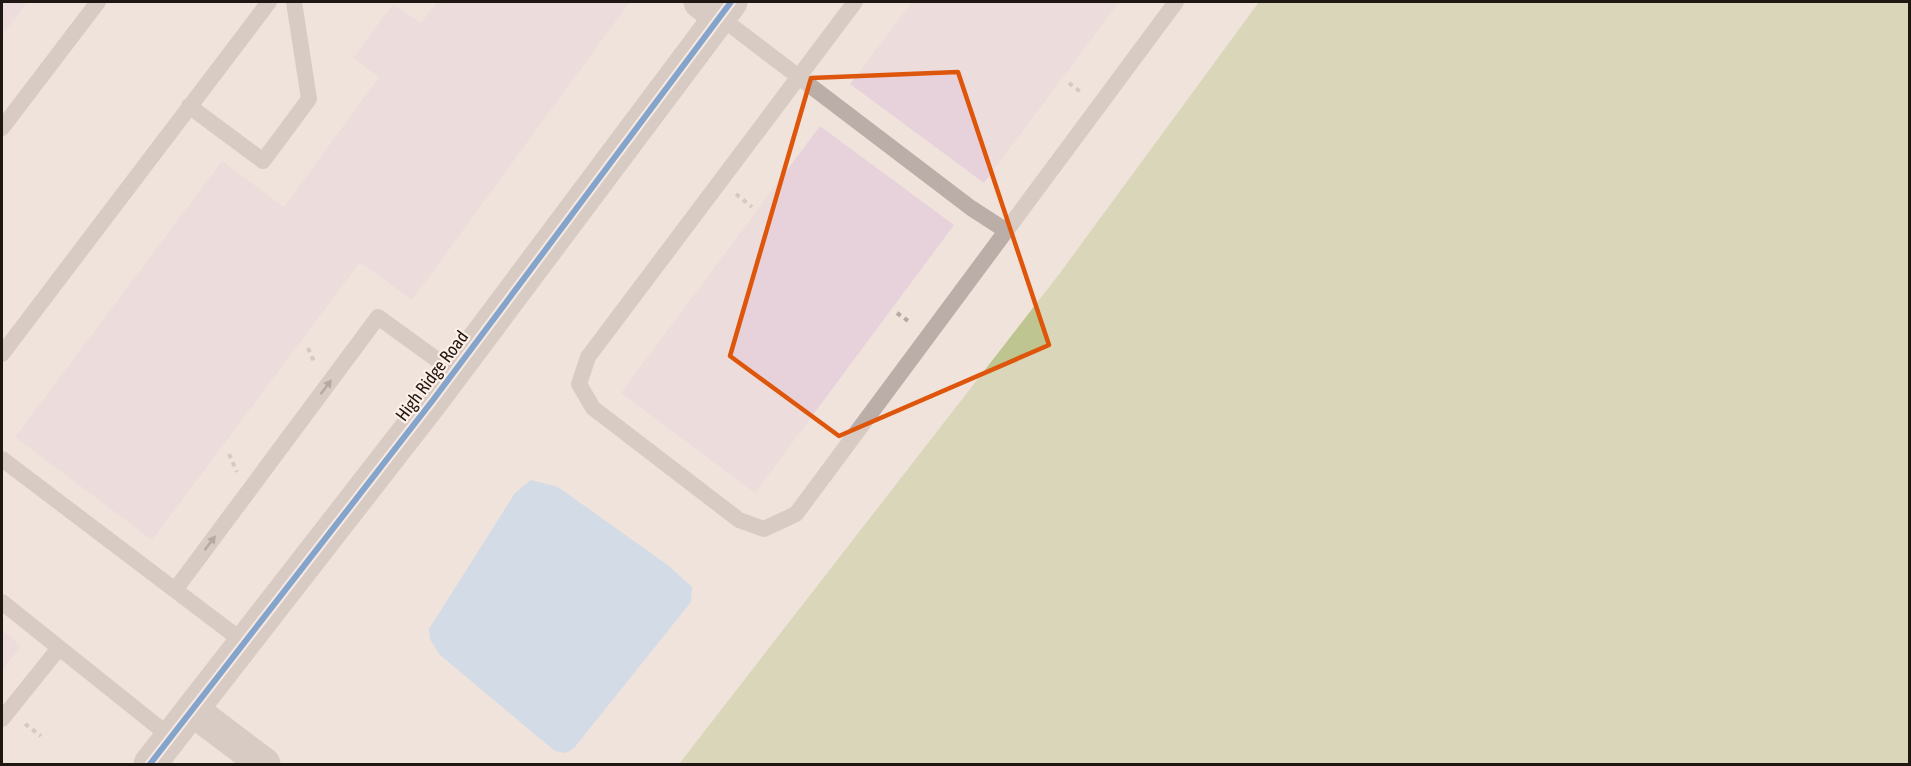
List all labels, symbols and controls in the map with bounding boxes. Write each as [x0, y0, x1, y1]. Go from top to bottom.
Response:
street label: High Ridge Road [391, 326, 472, 425]
one-way arrow [320, 379, 332, 394]
one-way arrow [203, 535, 216, 551]

